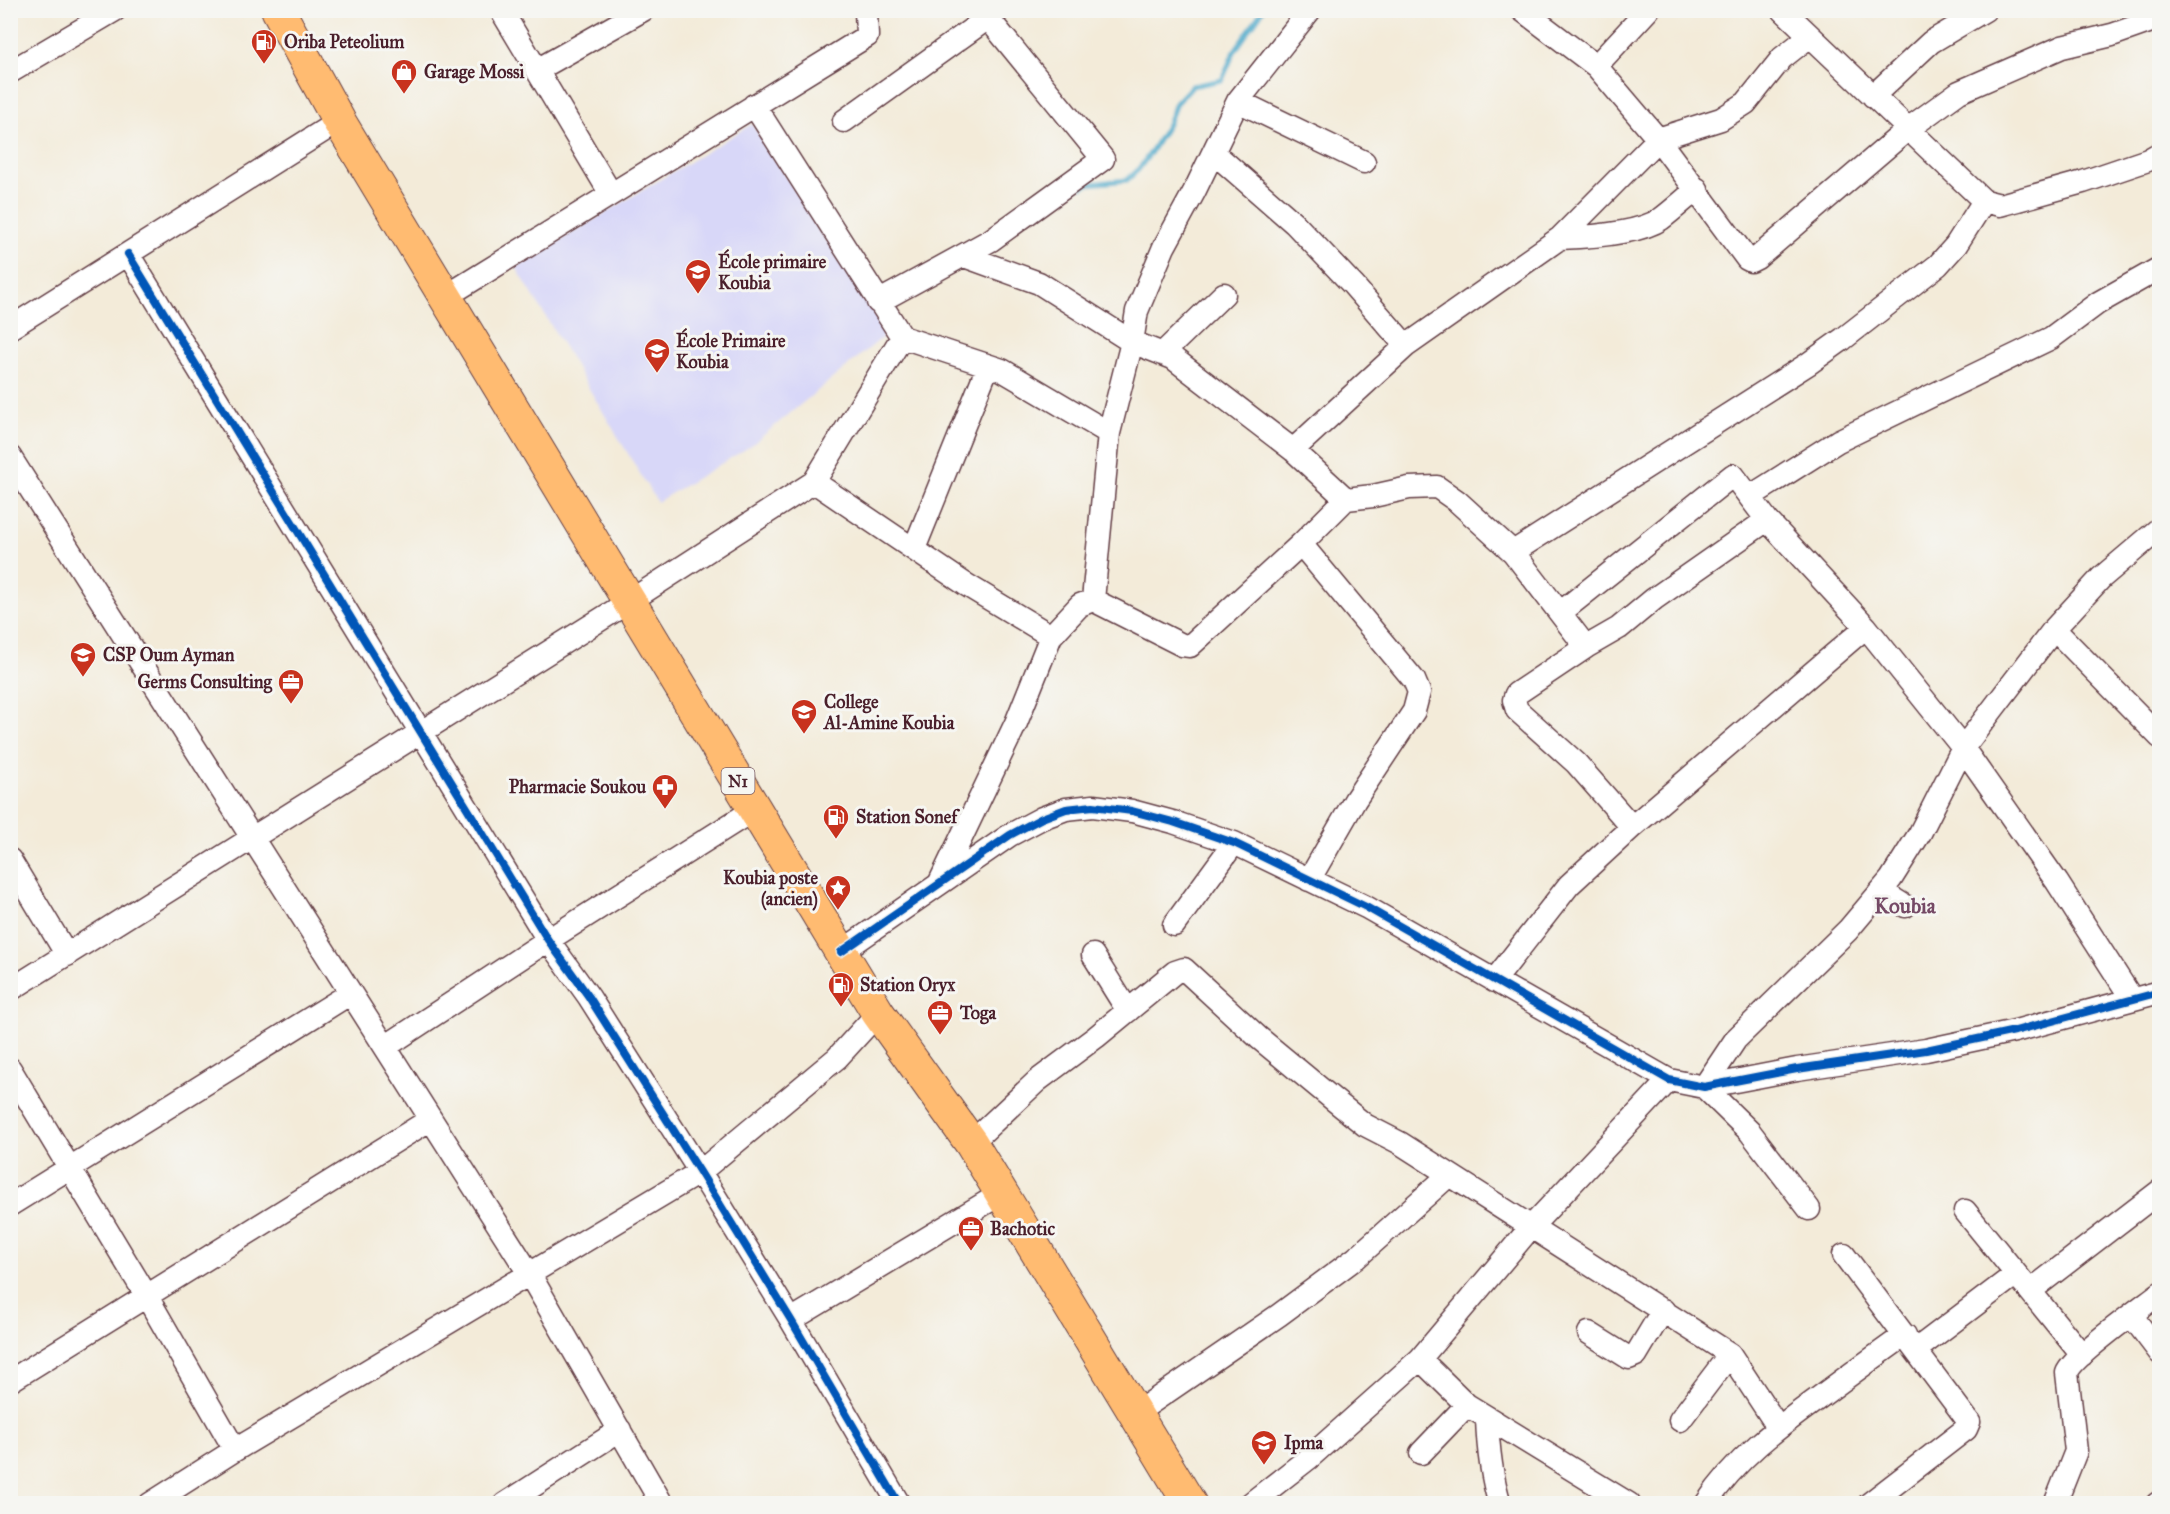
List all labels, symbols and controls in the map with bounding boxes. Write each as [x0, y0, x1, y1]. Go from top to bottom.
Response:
fuel station icon: Oriba Peteolium [249, 27, 279, 65]
place label: Oriba Peteolium [284, 31, 405, 53]
shop icon: Garage Mossi [389, 57, 419, 95]
place label: Garage Mossi [424, 61, 526, 84]
place label: École primaire Koubia [718, 248, 827, 294]
school or university icon: École primaire Koubia [683, 257, 713, 295]
place label: École Primaire Koubia [676, 327, 786, 373]
school or university icon: École Primaire Koubia [642, 336, 672, 374]
school or university icon: CSP Oum Ayman [68, 640, 98, 678]
place label: CSP Oum Ayman [103, 644, 235, 667]
office icon: Germs Consulting [276, 667, 306, 705]
place label: Germs Consulting [137, 671, 273, 694]
place label: College Al-Amine Koubia [823, 691, 955, 734]
school or university icon: College Al-Amine Koubia [789, 697, 819, 735]
road number: N1 [722, 768, 754, 794]
pharmacy icon: Pharmacie Soukou [650, 772, 680, 810]
place label: Pharmacie Soukou [509, 776, 646, 798]
fuel station icon: Station Sonef [821, 802, 851, 840]
place label: Station Sonef [856, 806, 960, 828]
place label: Koubia poste (ancien) [723, 867, 818, 911]
place icon: Koubia poste (ancien) [823, 873, 853, 911]
district label: Koubia [1874, 893, 1937, 919]
fuel station icon: Station Oryx [826, 970, 856, 1008]
place label: Station Oryx [860, 974, 956, 997]
office icon: Toga [925, 998, 955, 1036]
place label: Toga [959, 1002, 996, 1025]
office icon: Bachotic [956, 1214, 986, 1252]
place label: Bachotic [990, 1218, 1055, 1240]
school or university icon: Ipma [1249, 1428, 1279, 1466]
place label: Ipma [1284, 1432, 1324, 1455]

